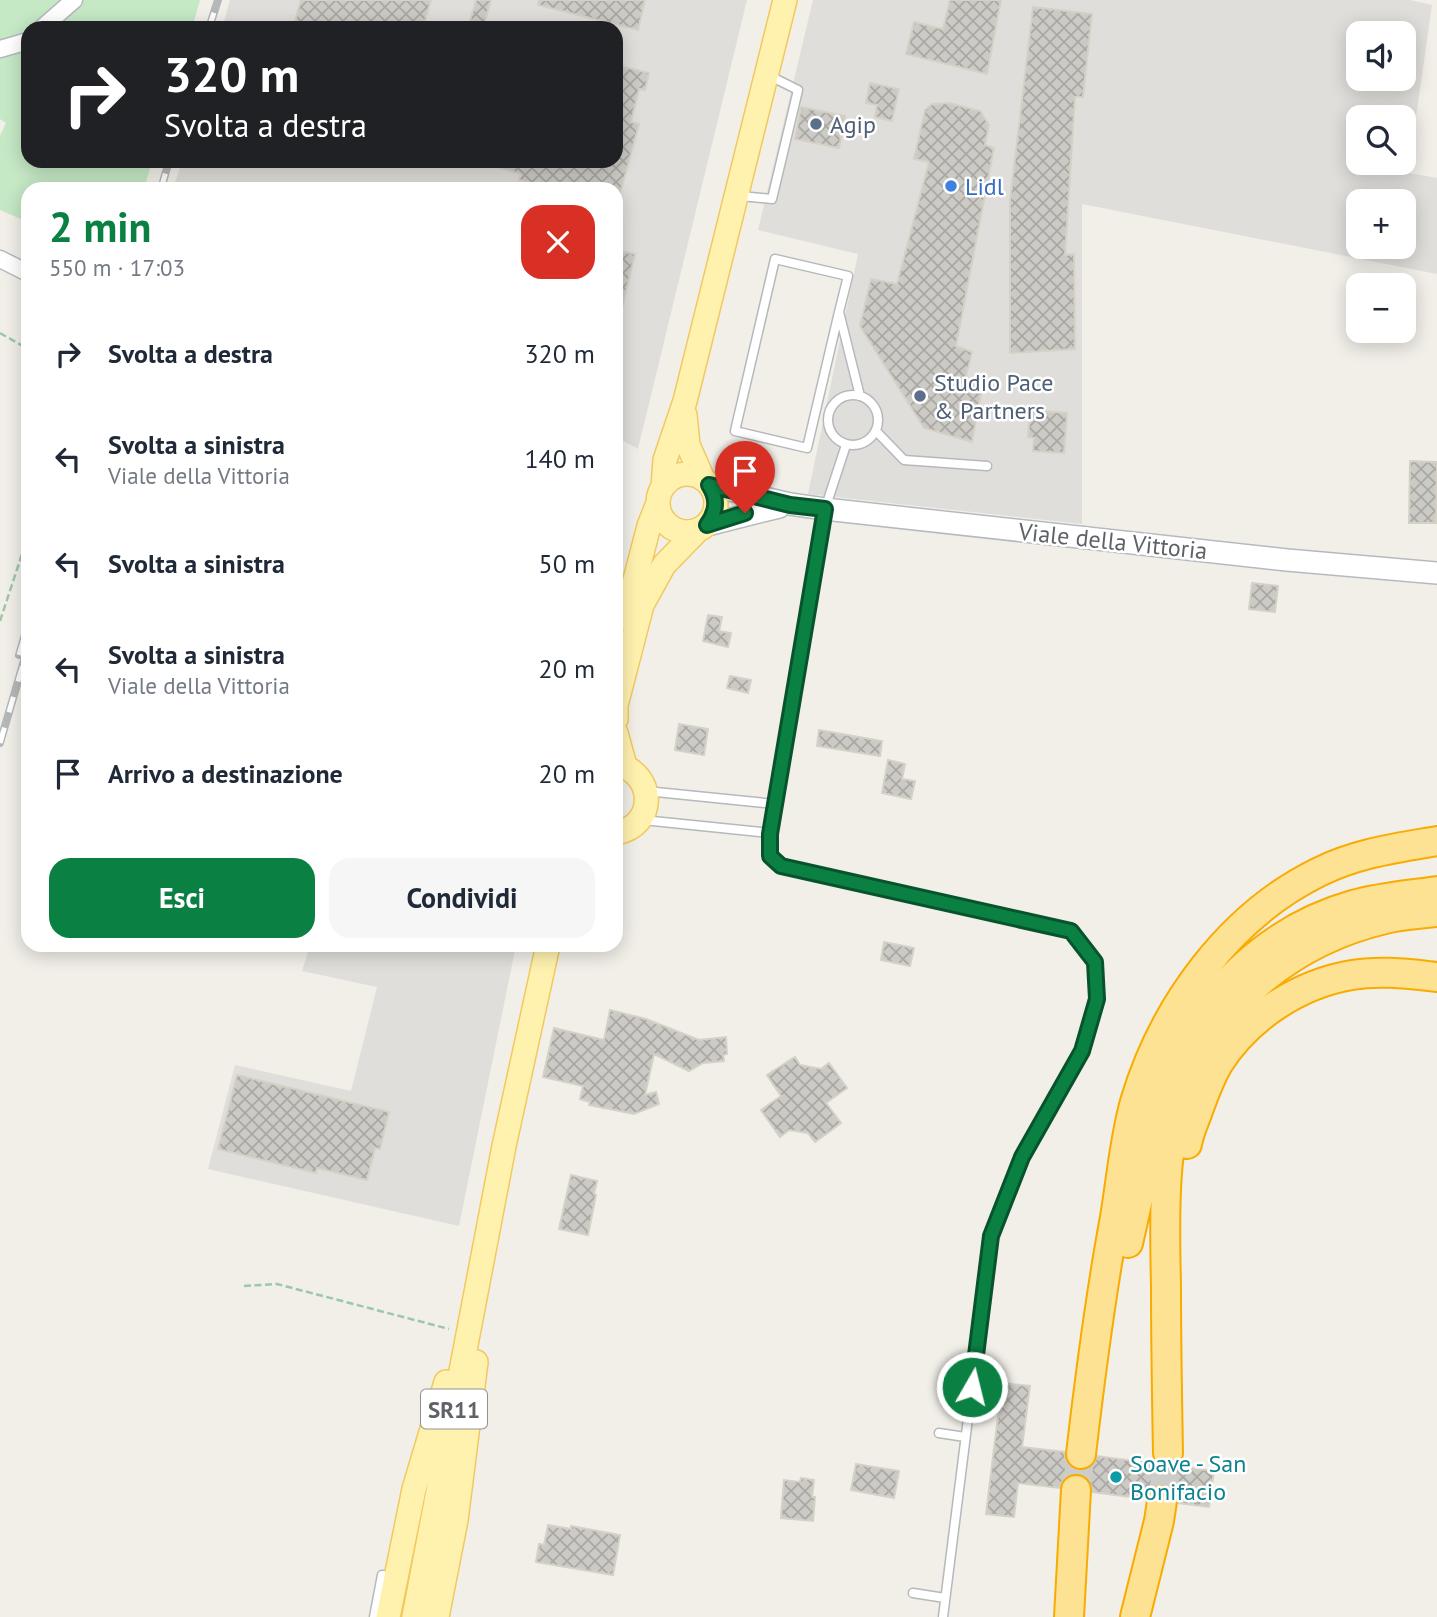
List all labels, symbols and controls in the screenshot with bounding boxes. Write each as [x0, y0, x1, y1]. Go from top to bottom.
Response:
map controls [1346, 21, 1416, 343]
button: sound [1346, 21, 1416, 91]
text: 320 m [164, 42, 299, 106]
icon: right [49, 49, 140, 140]
text: Svolta a destra [164, 104, 367, 146]
button: search [1346, 105, 1416, 175]
place label: Agip [830, 109, 876, 140]
marker: Agip [808, 116, 824, 132]
place label: Lidl [965, 171, 1004, 202]
marker: Lidl [943, 178, 959, 194]
button: + [1346, 189, 1416, 259]
text: 2 min [49, 199, 151, 254]
button: close [521, 205, 595, 279]
text: 550 m · 17:03 [49, 253, 185, 282]
button: − [1346, 273, 1416, 343]
icon: right [49, 335, 87, 373]
text: Svolta a destra [108, 337, 273, 370]
text: 320 m [524, 337, 595, 370]
place label: Studio Pace & Partners [934, 367, 1053, 426]
marker: Studio Pace & Partners [912, 388, 928, 404]
text: Svolta a sinistra [108, 428, 285, 461]
icon: left [49, 440, 87, 478]
pin [715, 441, 775, 513]
text: 140 m [524, 442, 595, 475]
icon: arrive [726, 452, 764, 490]
text: Viale della Vittoria [108, 461, 290, 490]
street label: Viale della Vittoria [1016, 516, 1209, 566]
icon: left [49, 545, 87, 583]
text: Svolta a sinistra [108, 547, 285, 580]
text: 50 m [539, 547, 595, 580]
text: Svolta a sinistra [108, 638, 285, 671]
icon: left [49, 650, 87, 688]
text: 20 m [539, 652, 595, 685]
text: Viale della Vittoria [108, 671, 290, 700]
icon: arrive [49, 755, 87, 793]
text: Arrivo a destinazione [108, 757, 343, 790]
text: 20 m [539, 757, 595, 790]
button: Esci [49, 858, 315, 938]
button: Condividi [329, 858, 595, 938]
position arrow [935, 1350, 1009, 1424]
road number: SR11 [421, 1390, 487, 1428]
place label: Soave - San Bonifacio [1130, 1448, 1246, 1507]
marker: Soave - San Bonifacio [1108, 1469, 1124, 1485]

